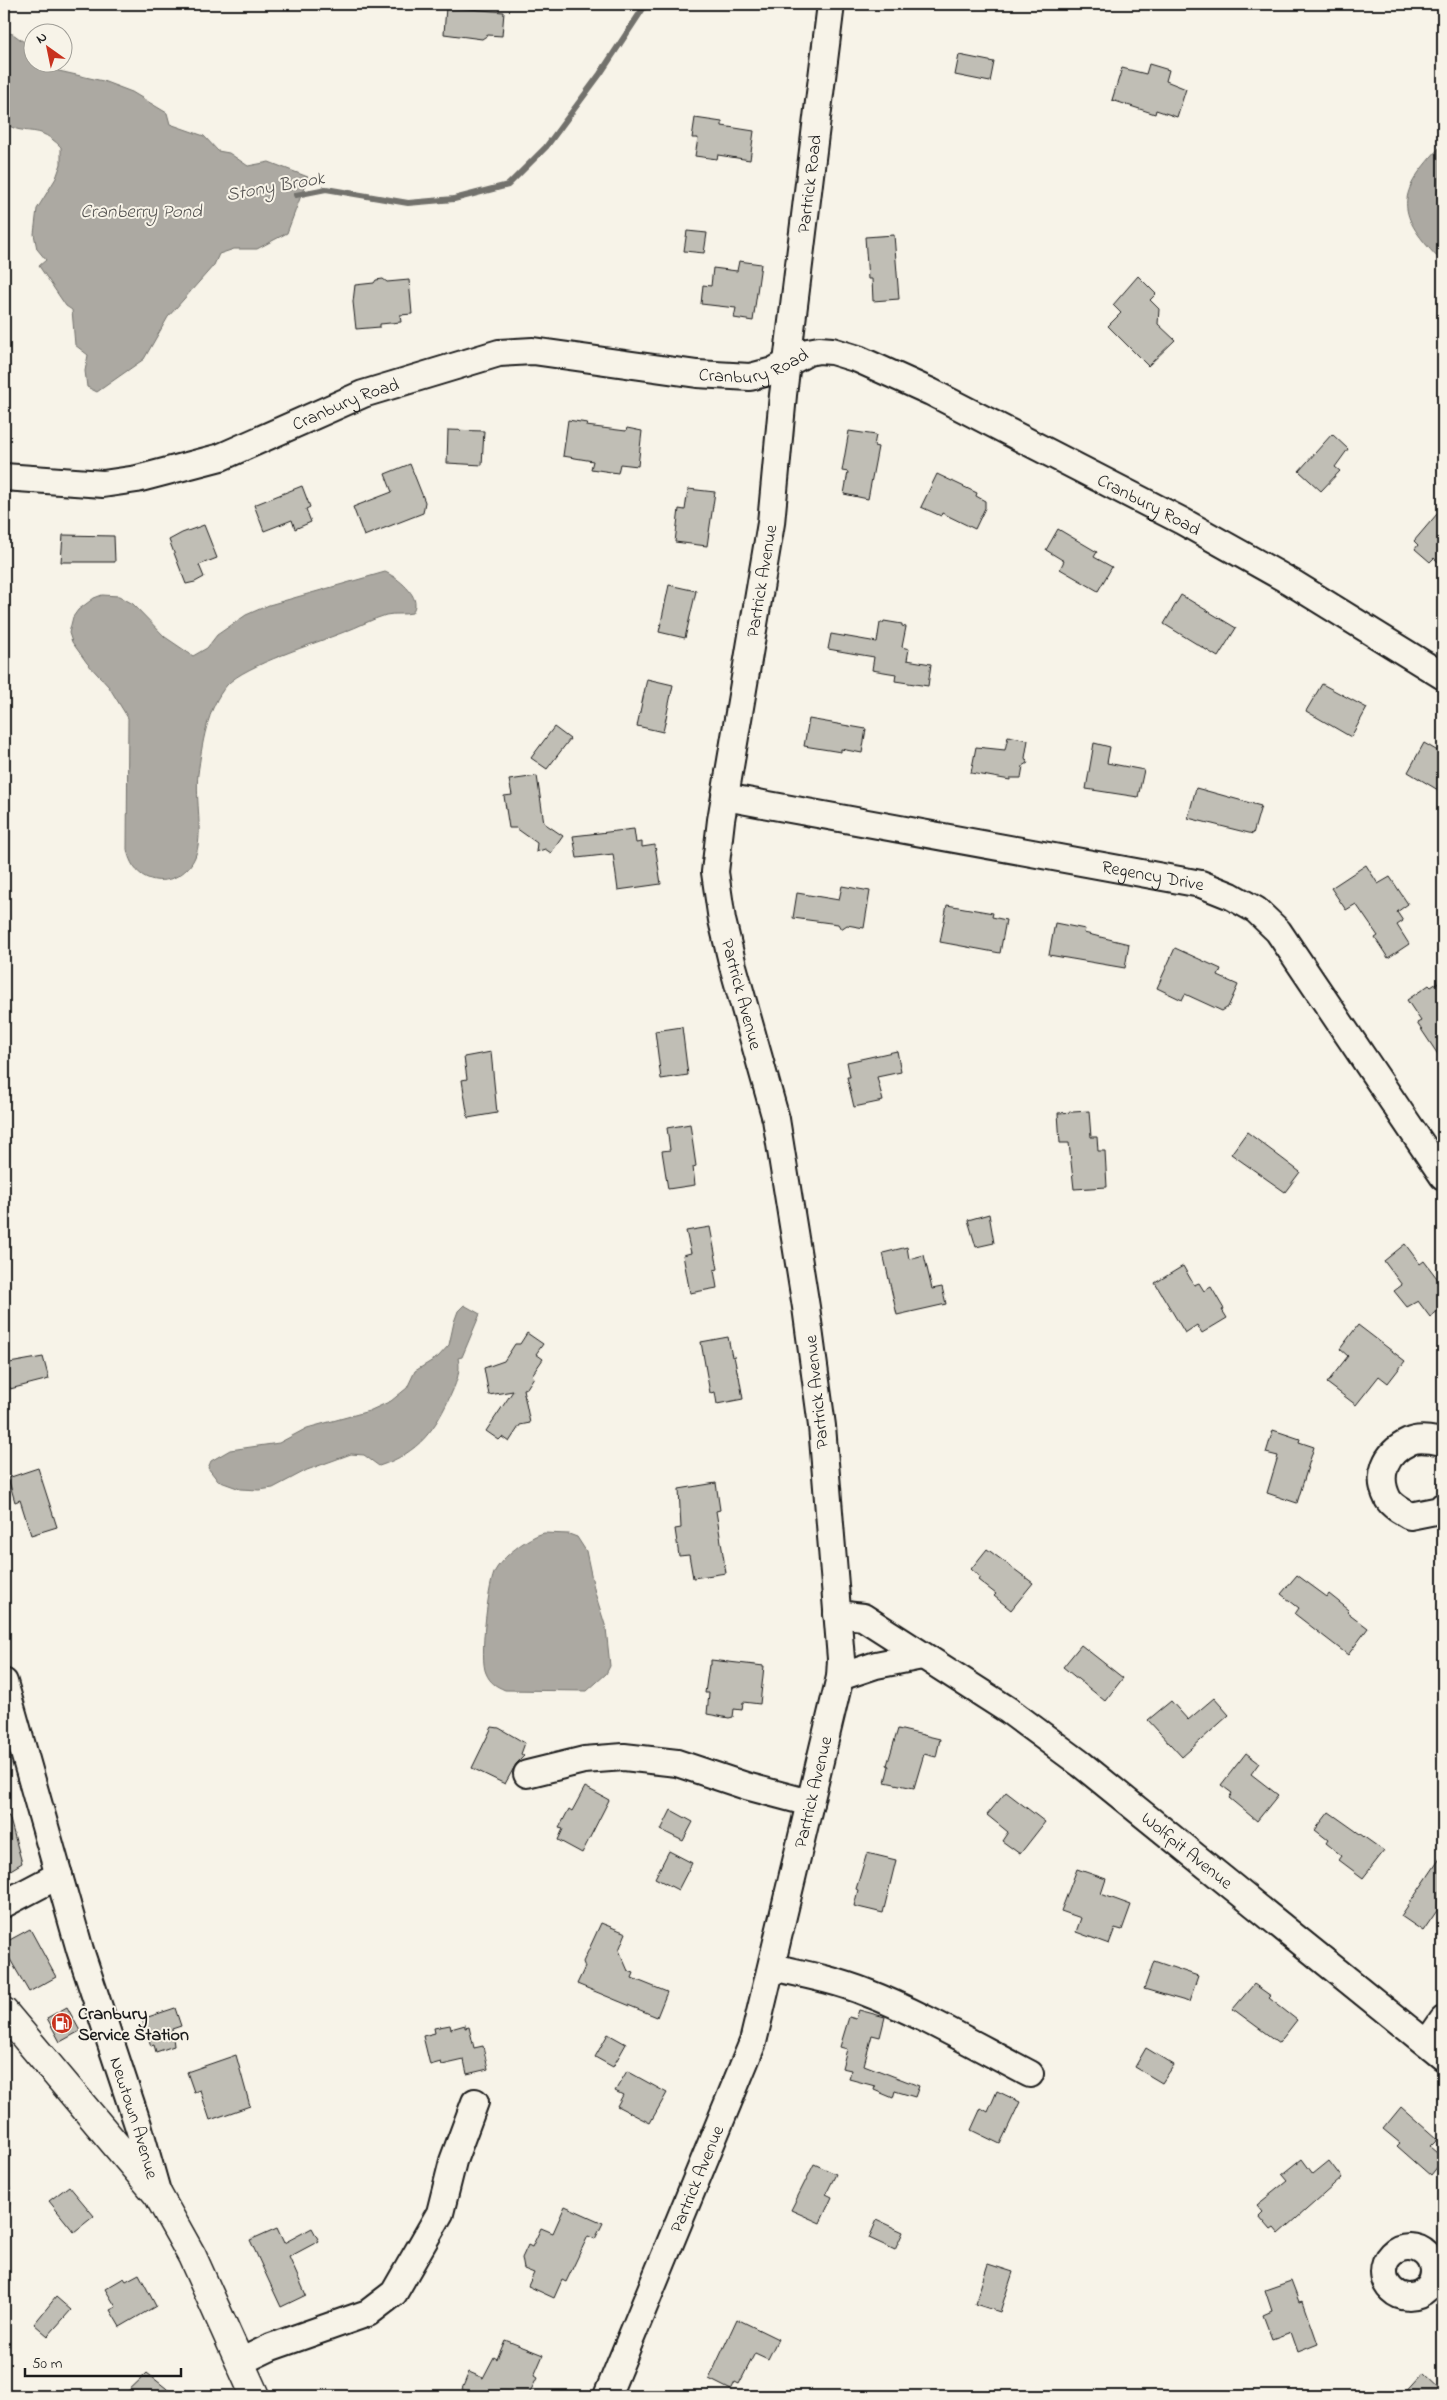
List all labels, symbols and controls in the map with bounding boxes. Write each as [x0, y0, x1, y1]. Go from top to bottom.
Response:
north arrow [22, 22, 72, 72]
text: N [32, 27, 51, 50]
street label: Partrick Road [792, 133, 830, 235]
water label: Stony Brook [224, 165, 327, 209]
water label: Cranberry Pond [80, 199, 203, 226]
street label: Cranbury Road [698, 343, 814, 392]
street label: Cranbury Road [289, 373, 403, 439]
street label: Cranbury Road [1092, 468, 1205, 544]
street label: Partrick Avenue [741, 522, 786, 639]
street label: Regency Drive [1099, 855, 1207, 899]
street label: Partrick Avenue [713, 936, 768, 1054]
street label: Partrick Avenue [799, 1333, 837, 1450]
street label: Partrick Avenue [789, 1733, 841, 1851]
street label: Wolfpit Avenue [1135, 1807, 1238, 1897]
place label: Cranbury Service Station [78, 2002, 189, 2049]
fuel station icon: Cranbury Service Station [50, 2011, 74, 2035]
street label: Newtown Avenue [101, 2054, 164, 2183]
street label: Partrick Avenue [665, 2121, 733, 2237]
scale bar [25, 2345, 181, 2377]
text: 50 m [32, 2353, 63, 2375]

